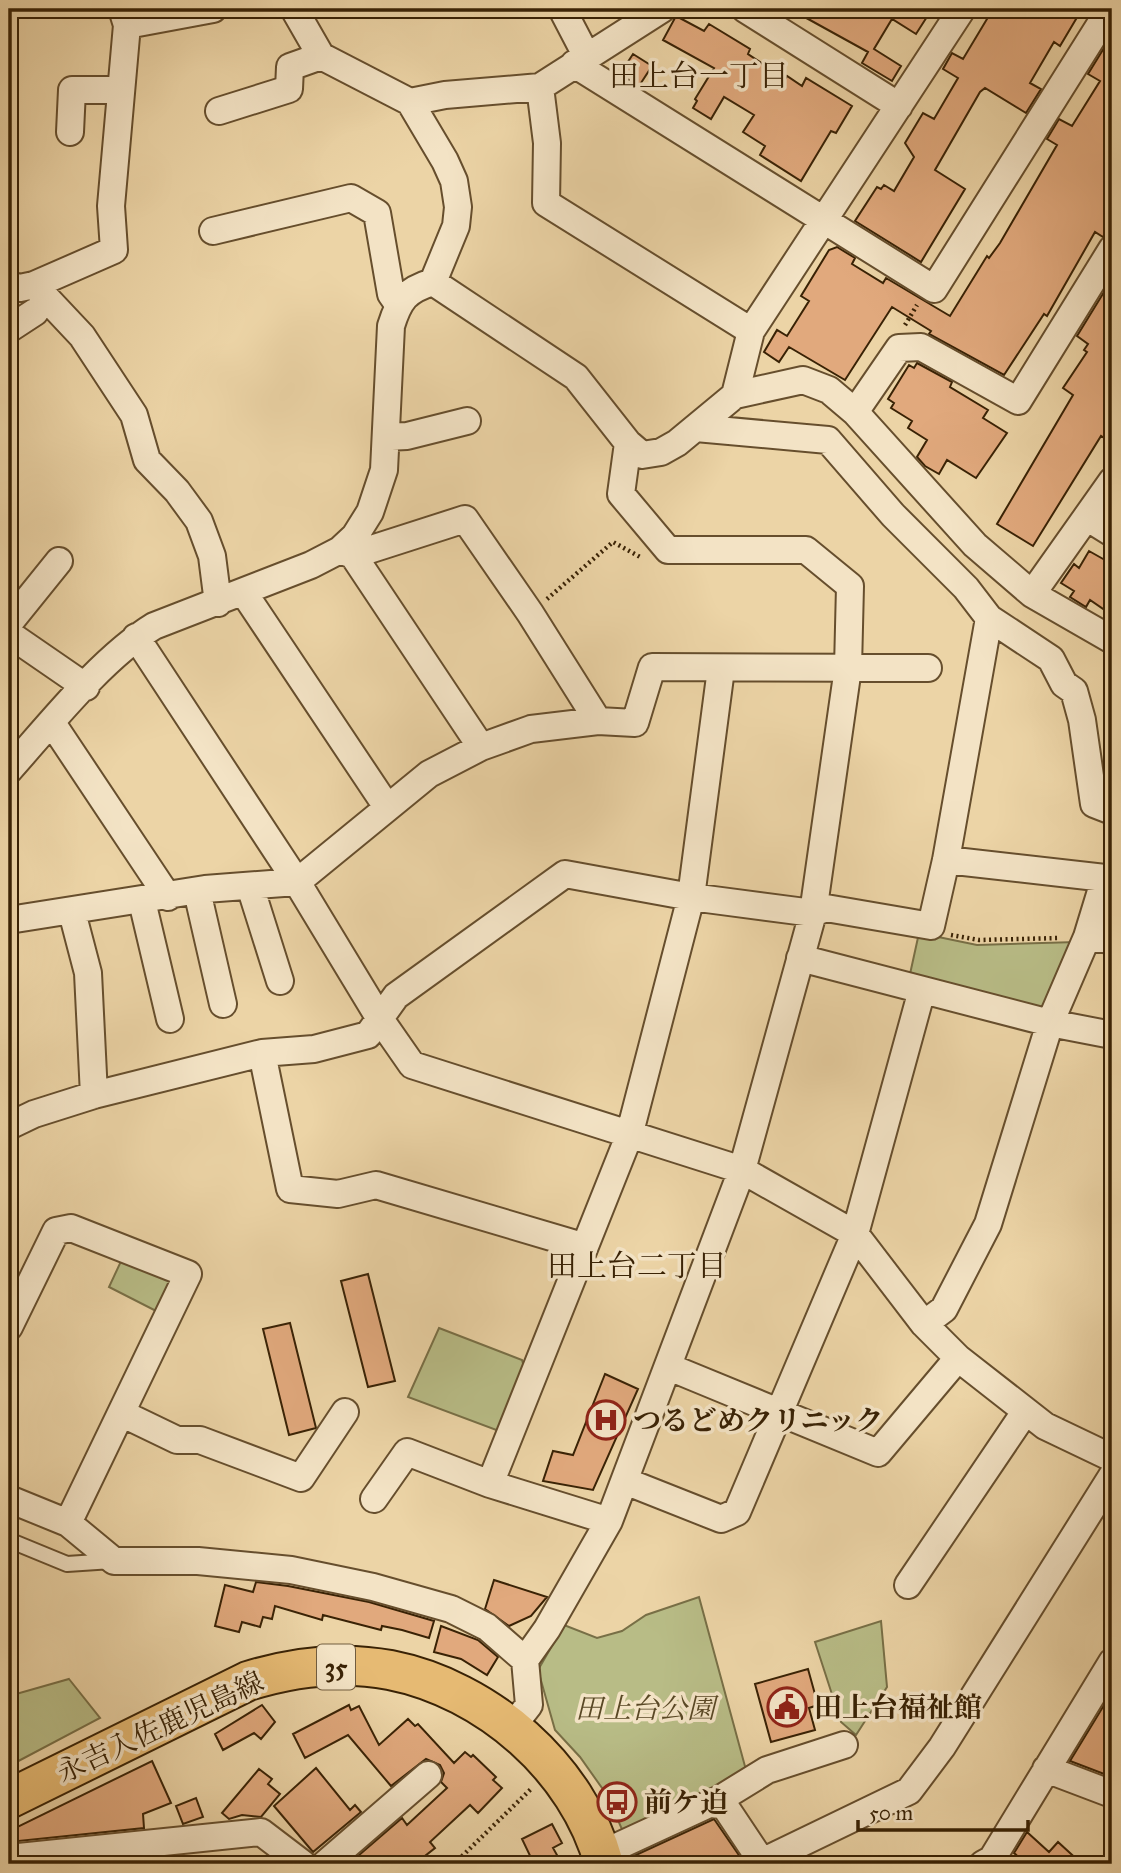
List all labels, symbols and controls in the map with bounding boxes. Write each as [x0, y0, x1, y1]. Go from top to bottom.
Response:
district label: 田上台一丁目 [609, 58, 789, 94]
district label: 田上台二丁目 [547, 1248, 727, 1284]
hospital icon: つるどめクリニック [585, 1399, 627, 1441]
place label: つるどめクリニック [633, 1403, 883, 1438]
road number: 35 [317, 1644, 355, 1690]
street label: 永吉入佐鹿児島線 [51, 1664, 269, 1790]
public building icon: 田上台福祉館 [766, 1686, 808, 1728]
place label: 田上台福祉館 [814, 1690, 982, 1725]
park label: 田上台公園 [575, 1691, 719, 1726]
bus stop icon: 前ケ迫 [596, 1781, 638, 1823]
place label: 前ケ迫 [644, 1785, 728, 1820]
scale bar [858, 1789, 1028, 1833]
text: 50 m [869, 1800, 914, 1826]

